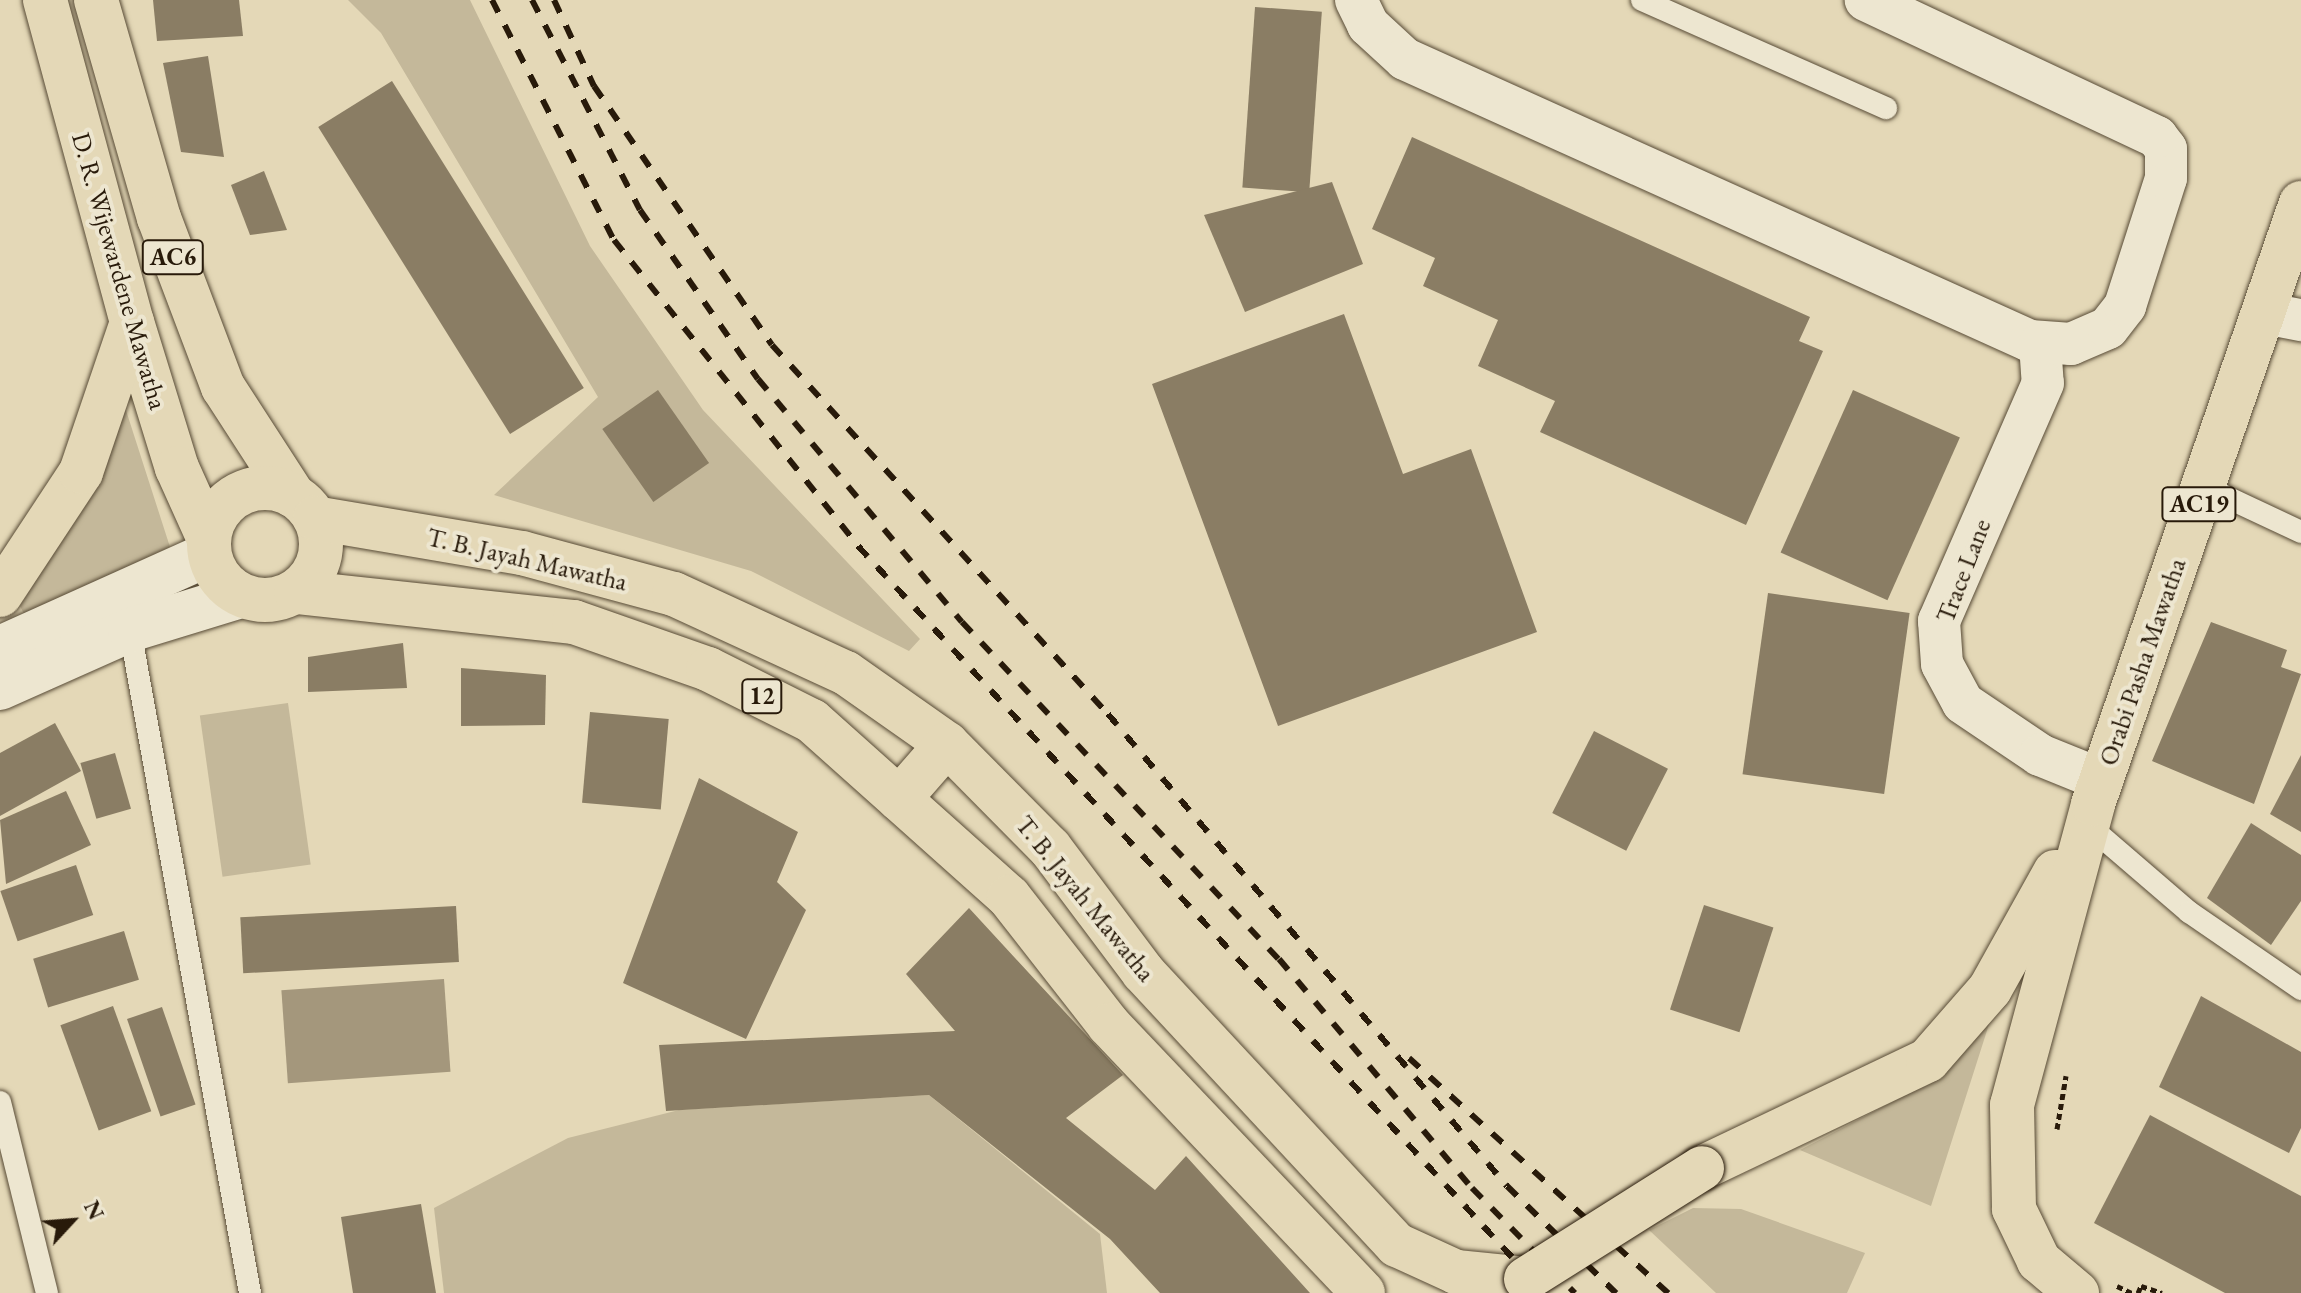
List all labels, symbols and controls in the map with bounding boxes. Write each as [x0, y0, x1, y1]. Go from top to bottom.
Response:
street label: D. R. Wijewardene Mawatha [64, 129, 174, 413]
road number: AC6 [141, 237, 205, 277]
road number: AC19 [2161, 484, 2237, 524]
street label: Trace Lane [1930, 515, 1998, 627]
street label: T. B. Jayah Mawatha [424, 522, 630, 598]
street label: Orabi Pasha Mawatha [2093, 554, 2193, 770]
road number: 12 [740, 676, 784, 716]
street label: T. B. Jayah Mawatha [1009, 810, 1161, 988]
north arrow [32, 1181, 112, 1261]
text: N [77, 1196, 111, 1225]

